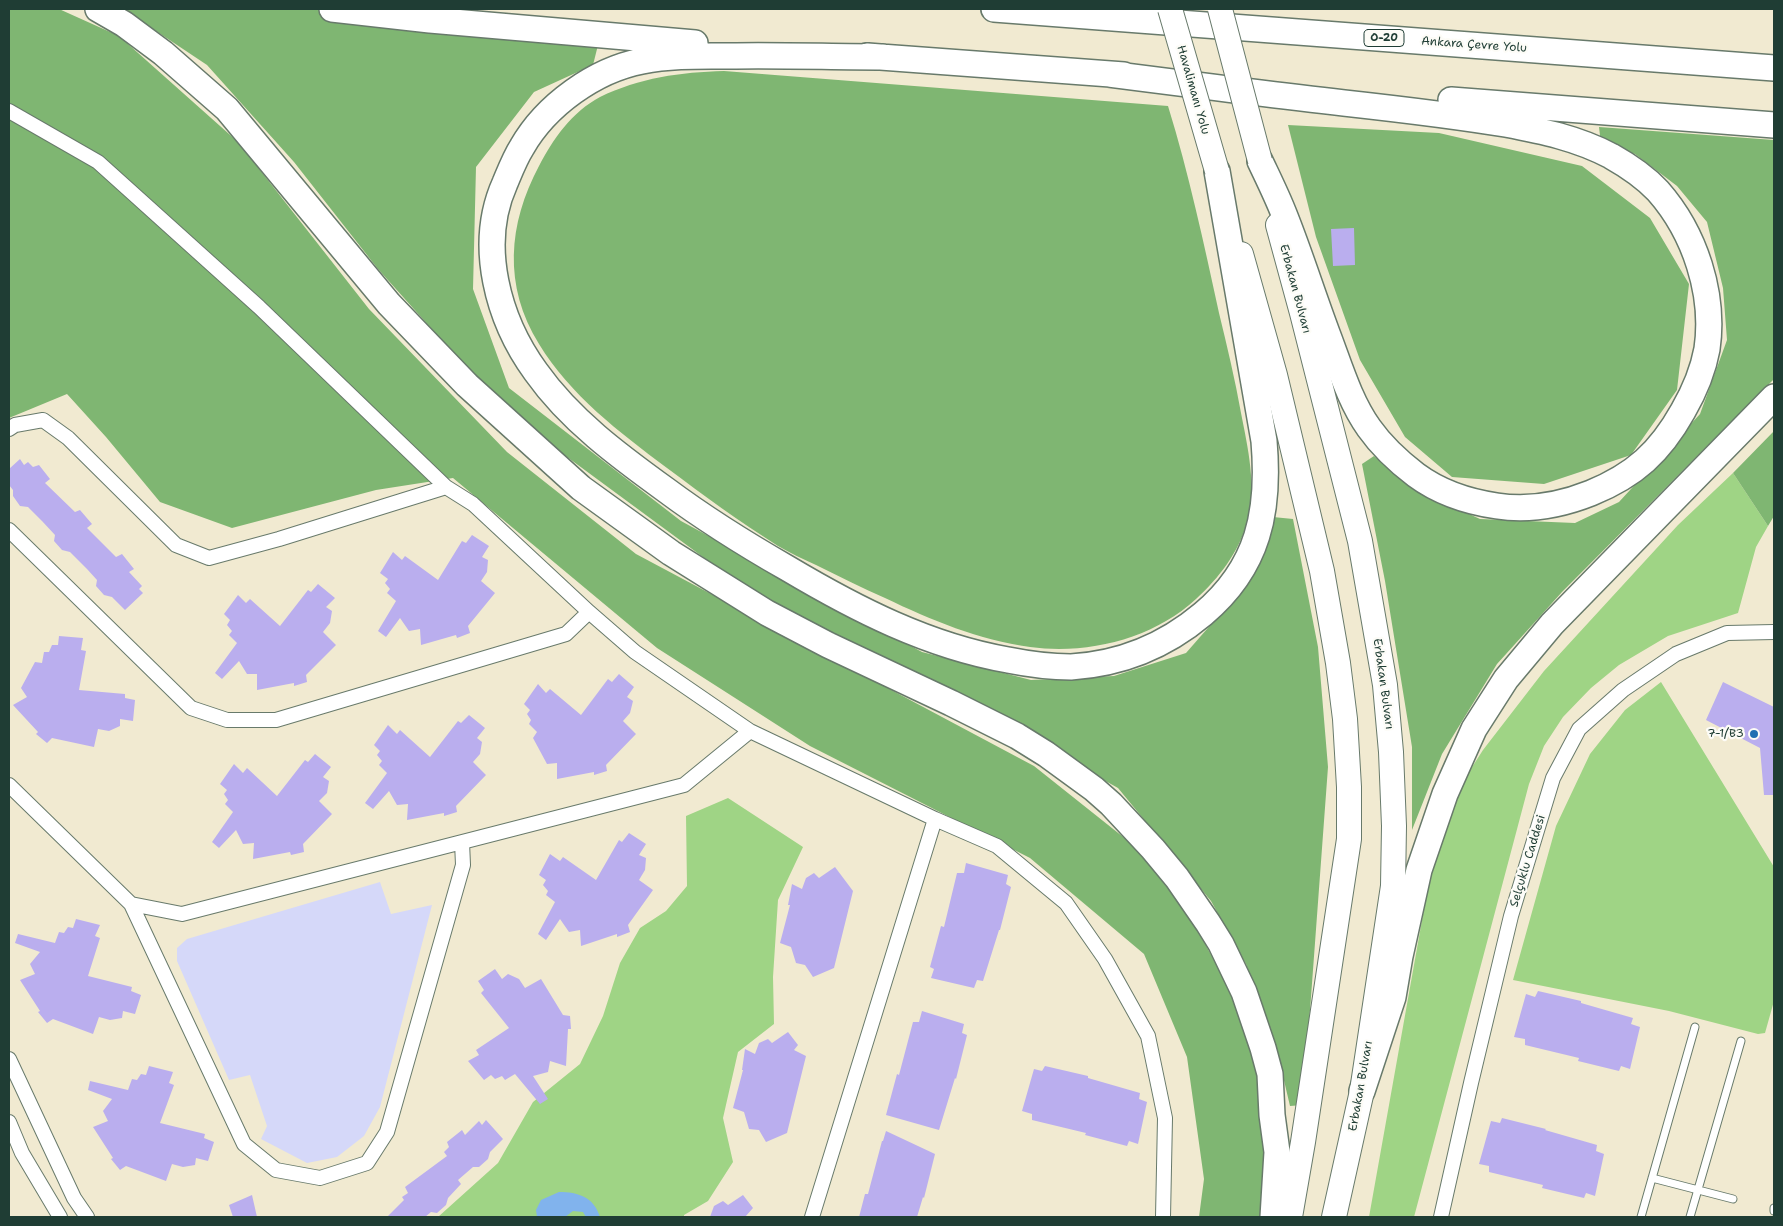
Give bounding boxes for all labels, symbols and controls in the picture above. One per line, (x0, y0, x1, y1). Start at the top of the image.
road number: O-20 (1364, 29, 1404, 46)
street label: Ankara Çevre Yolu (1421, 34, 1527, 56)
street label: Havalimanı Yolu (1173, 44, 1213, 136)
street label: Erbakan Bulvarı (1276, 243, 1314, 335)
street label: Erbakan Bulvarı (1369, 638, 1397, 730)
place label: 7-1/B3 (1707, 727, 1744, 741)
marker: 7-1/B3 (1748, 728, 1760, 740)
street label: Selçuklu Caddesi (1507, 813, 1549, 909)
street label: Erbakan Bulvarı (1346, 1040, 1376, 1132)

